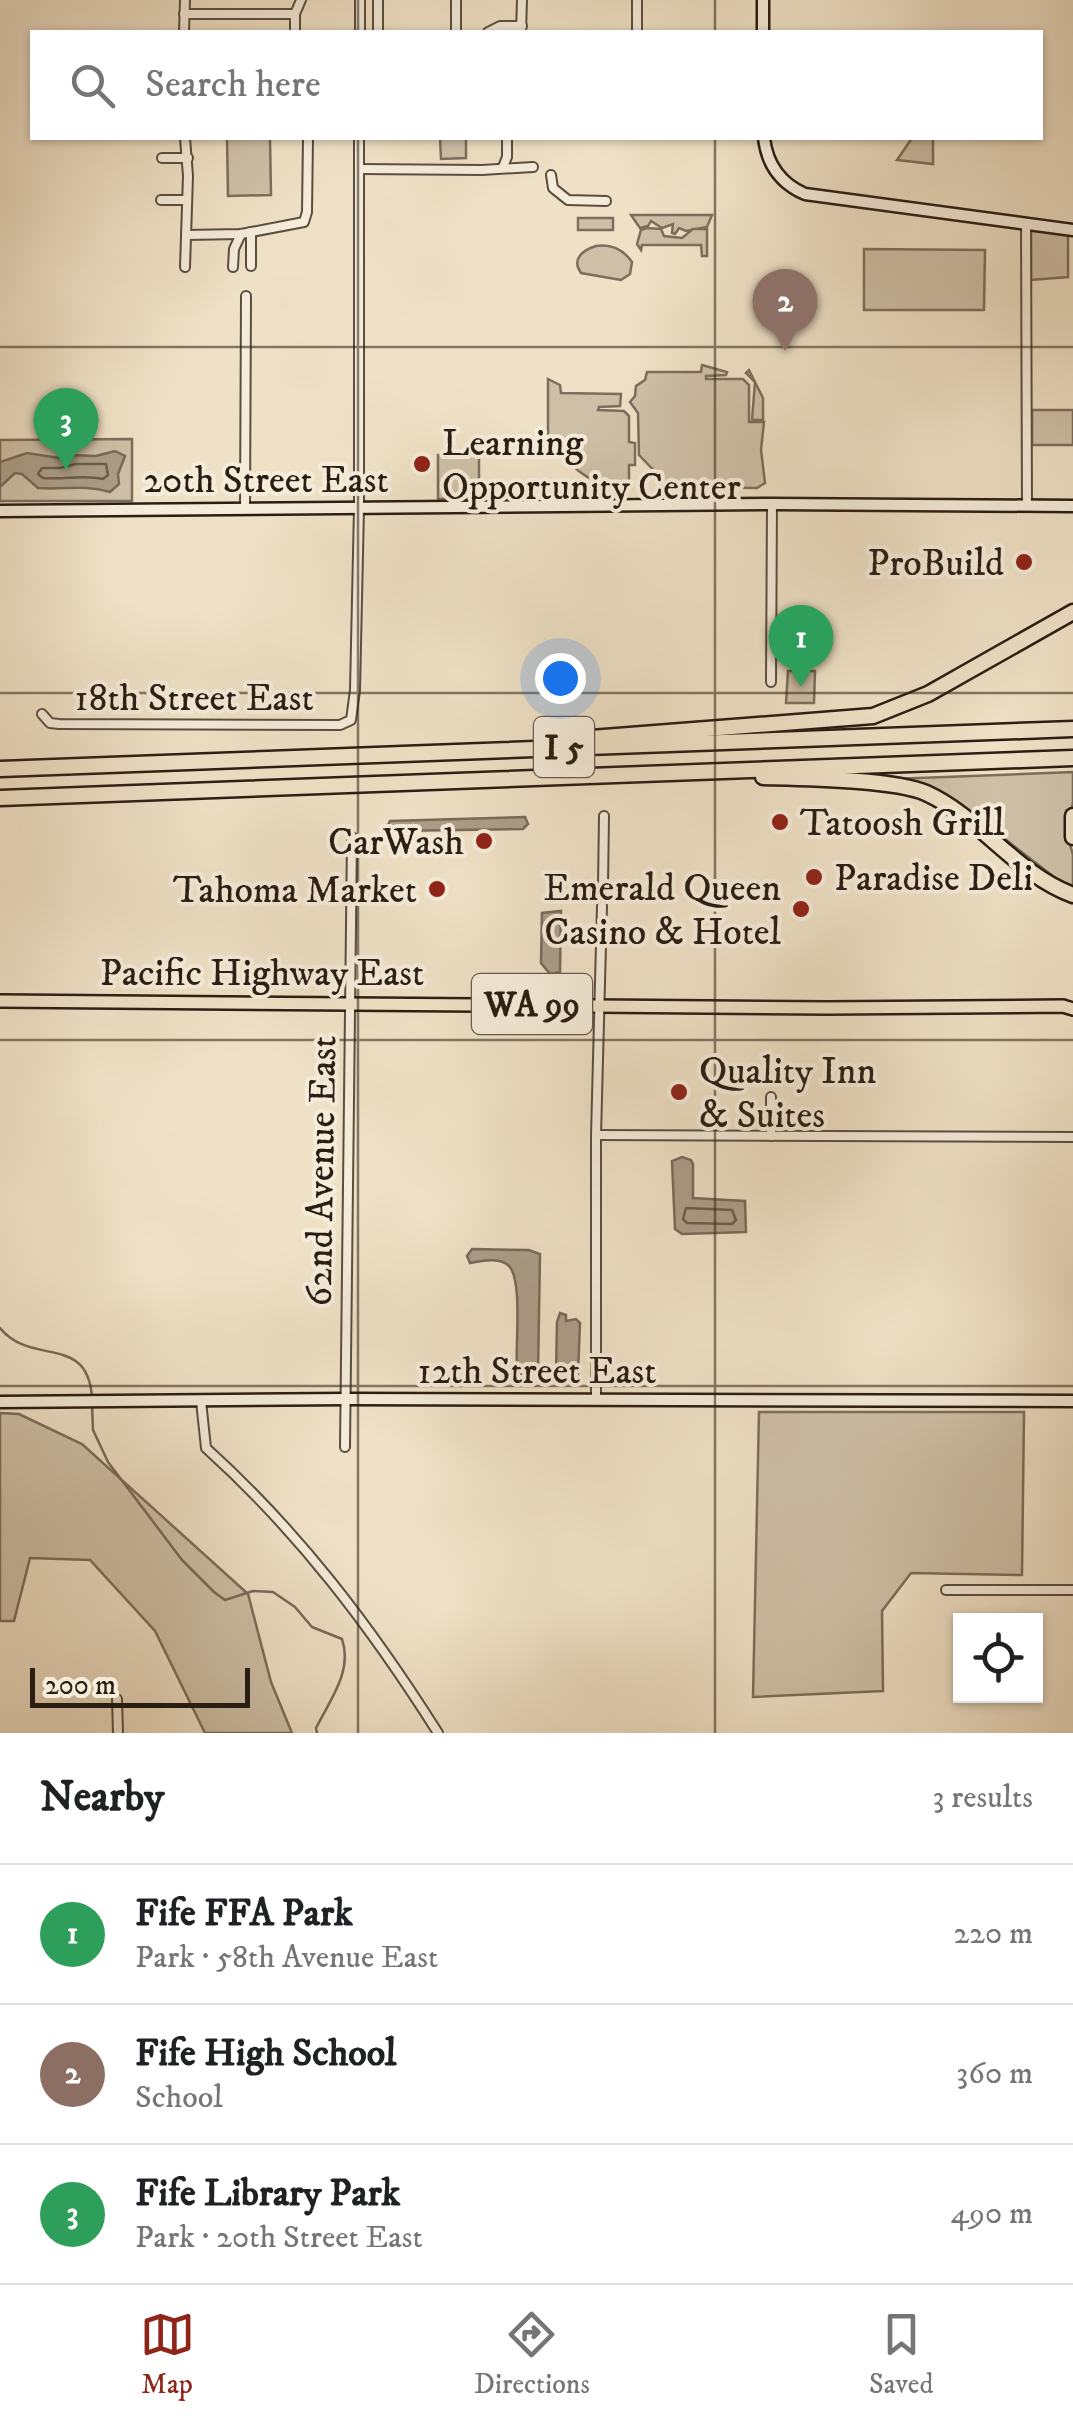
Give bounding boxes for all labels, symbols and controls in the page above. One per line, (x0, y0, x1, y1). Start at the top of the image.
search box (30, 30, 1043, 140)
icon: search (65, 58, 120, 113)
text: Search here (145, 61, 321, 109)
pin: 2 (752, 268, 818, 351)
pin: 3 (34, 388, 98, 470)
place label: Learning Opportunity Center (442, 420, 741, 512)
marker: Learning Opportunity Center (411, 453, 433, 475)
street label: 20th Street East (143, 457, 389, 505)
place label: ProBuild (867, 540, 1004, 588)
marker: ProBuild (1013, 551, 1035, 573)
pin: 1 (768, 604, 834, 687)
your location (535, 653, 586, 704)
street label: 18th Street East (74, 675, 314, 723)
road number: I 5 (534, 717, 594, 777)
place label: Tatoosh Grill (800, 800, 1005, 848)
marker: Tatoosh Grill (769, 811, 791, 833)
place label: CarWash (328, 819, 464, 867)
marker: CarWash (473, 830, 495, 852)
place label: Paradise Deli (834, 855, 1033, 903)
place label: Emerald Queen Casino & Hotel (543, 865, 782, 957)
marker: Paradise Deli (803, 866, 825, 888)
place label: Tahoma Market (173, 867, 417, 915)
marker: Tahoma Market (426, 878, 448, 900)
marker: Emerald Queen Casino & Hotel (790, 898, 812, 920)
street label: Pacific Highway East (100, 950, 424, 998)
road number: WA 99 (472, 974, 592, 1034)
street label: 62nd Avenue East (296, 1035, 348, 1307)
place label: Quality Inn & Suites (699, 1048, 877, 1140)
marker: Quality Inn & Suites (668, 1081, 690, 1103)
street label: 12th Street East (418, 1348, 656, 1396)
map controls (953, 1613, 1043, 1703)
button: locate (953, 1613, 1043, 1703)
scale bar (30, 1663, 250, 1708)
text: 200 m (45, 1668, 116, 1703)
text: Nearby (40, 1772, 164, 1824)
text: 3 results (932, 1778, 1033, 1818)
text: Fife FFA Park (135, 1890, 353, 1938)
text: 1 (67, 1914, 78, 1954)
text: 220 m (953, 1914, 1033, 1954)
text: Park · 58th Avenue East (135, 1938, 438, 1978)
text: Fife High School (135, 2030, 397, 2078)
text: 2 (65, 2054, 80, 2094)
text: 360 m (956, 2054, 1033, 2094)
text: School (135, 2078, 223, 2118)
text: Fife Library Park (135, 2170, 400, 2218)
text: 3 (67, 2194, 78, 2234)
text: 490 m (950, 2194, 1033, 2234)
text: Park · 20th Street East (135, 2218, 423, 2258)
tab: Map (140, 2307, 195, 2402)
tab: Directions (474, 2307, 590, 2402)
tab: Saved (869, 2307, 933, 2402)

